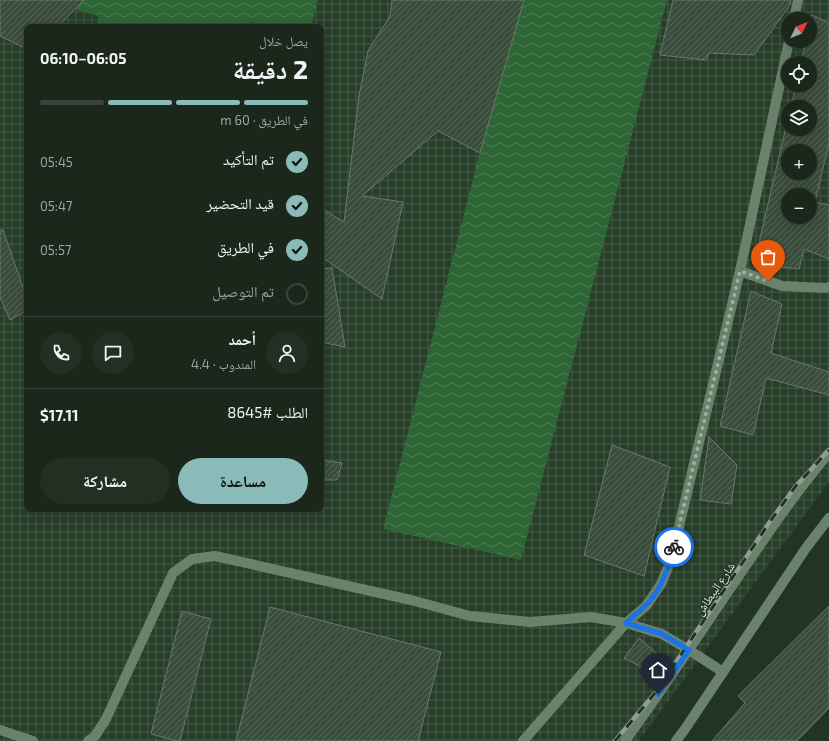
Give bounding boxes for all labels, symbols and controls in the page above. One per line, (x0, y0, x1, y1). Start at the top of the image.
north arrow (781, 12, 817, 48)
map controls (781, 12, 817, 224)
text: يصل خلال (259, 33, 308, 49)
text: 06:05–06:10 (40, 49, 126, 67)
text: 2 دقيقة (233, 53, 308, 84)
button: locate (781, 56, 817, 92)
button: layers (781, 100, 817, 136)
text: في الطريق · 60 m (220, 112, 308, 128)
button: + (781, 144, 817, 180)
text: تم التأكيد (223, 150, 274, 168)
icon: check (286, 151, 308, 173)
text: 05:45 (40, 154, 73, 170)
button: − (781, 188, 817, 224)
text: قيد التحضير (207, 194, 274, 212)
icon: check (286, 195, 308, 217)
text: 05:47 (40, 198, 73, 214)
text: في الطريق (217, 238, 274, 256)
icon: check (286, 239, 308, 261)
pin (751, 240, 785, 281)
text: 05:57 (40, 242, 72, 258)
icon: bag (757, 246, 779, 268)
text: تم التوصيل (212, 282, 274, 300)
text: أحمد (229, 330, 256, 348)
button: phone (40, 332, 82, 374)
button: chat (92, 332, 134, 374)
button: person (266, 332, 308, 374)
text: المندوب · 4.4 (191, 356, 256, 372)
text: الطلب #8645 (227, 403, 308, 421)
text: $17.11 (40, 406, 78, 424)
button: مشاركة (40, 458, 170, 504)
button: مساعدة (178, 458, 308, 504)
courier (654, 527, 694, 567)
icon: bike (663, 536, 685, 558)
street label: شارع البيطاش (691, 559, 739, 619)
pin (641, 653, 675, 694)
icon: home (647, 659, 669, 681)

